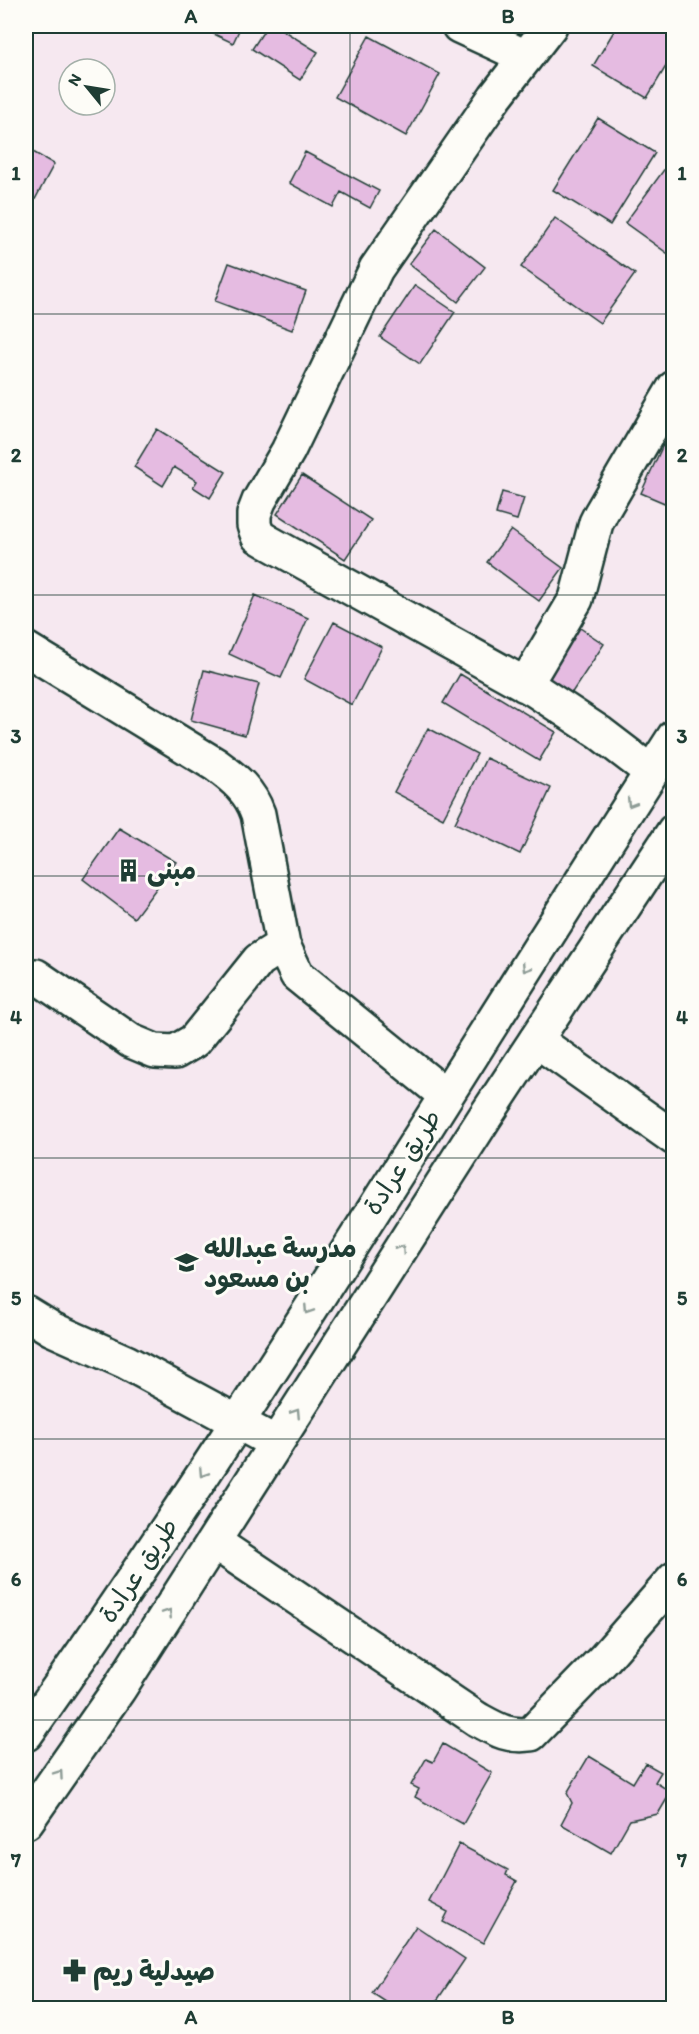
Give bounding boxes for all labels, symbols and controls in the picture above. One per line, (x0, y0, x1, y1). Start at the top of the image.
text: A (184, 4, 198, 28)
text: B (502, 4, 515, 28)
north arrow (57, 57, 117, 117)
text: N (64, 70, 85, 89)
text: 1 (11, 161, 21, 185)
text: 1 (677, 161, 687, 185)
text: 2 (11, 443, 22, 467)
text: 2 (677, 443, 688, 467)
text: 3 (11, 724, 22, 748)
text: 3 (677, 724, 688, 748)
one-way arrow (627, 797, 638, 808)
place label: مبنى (147, 854, 196, 887)
building icon: مبنى (116, 857, 142, 883)
one-way arrow (522, 961, 533, 972)
text: 4 (10, 1005, 22, 1029)
text: 4 (676, 1005, 688, 1029)
street label: طريق عرادة (356, 1103, 448, 1221)
place label: مدرسة عبدالله بن مسعود (204, 1232, 357, 1295)
one-way arrow (394, 1245, 405, 1256)
school or university icon: مدرسة عبدالله بن مسعود (173, 1250, 199, 1276)
text: 5 (11, 1286, 22, 1310)
text: 5 (677, 1286, 688, 1310)
one-way arrow (305, 1303, 316, 1314)
one-way arrow (288, 1409, 300, 1419)
one-way arrow (199, 1467, 210, 1478)
street label: طريق عرادة (91, 1511, 185, 1629)
text: 6 (11, 1567, 22, 1591)
text: 6 (677, 1567, 688, 1591)
one-way arrow (161, 1609, 172, 1620)
one-way arrow (52, 1770, 63, 1781)
text: 7 (10, 1848, 21, 1872)
text: 7 (676, 1848, 687, 1872)
place label: صيدلية ريم (93, 1955, 215, 1991)
pharmacy icon: صيدلية ريم (62, 1958, 88, 1984)
text: A (184, 2005, 198, 2029)
text: B (502, 2005, 515, 2029)

